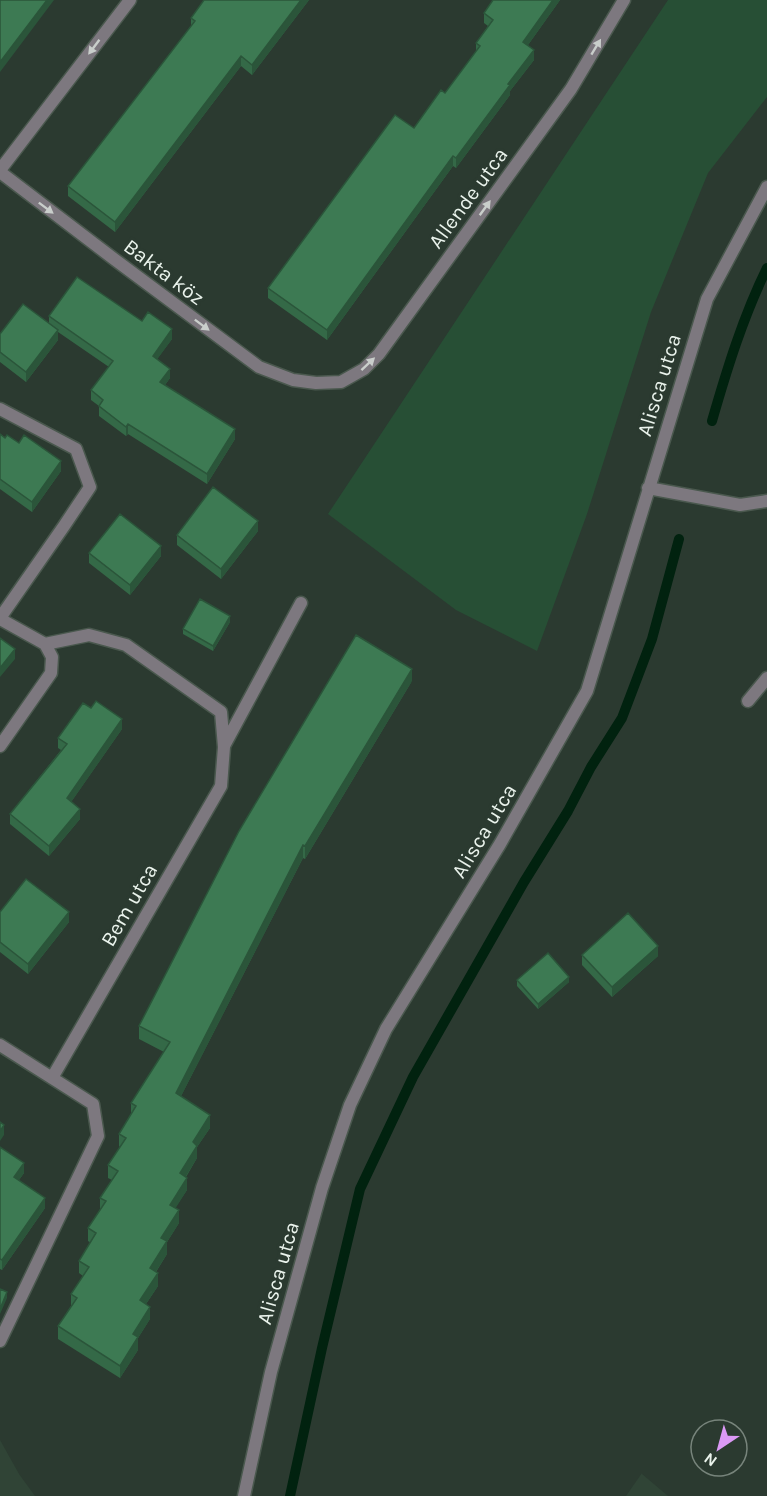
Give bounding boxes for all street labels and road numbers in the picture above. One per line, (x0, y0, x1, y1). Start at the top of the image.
street label: Allende utca (423, 143, 513, 253)
street label: Bakta köz (119, 234, 209, 310)
street label: Alisca utca (632, 331, 686, 439)
street label: Alisca utca (447, 780, 521, 882)
street label: Bem utca (96, 859, 162, 951)
street label: Alisca utca (252, 1219, 304, 1327)

